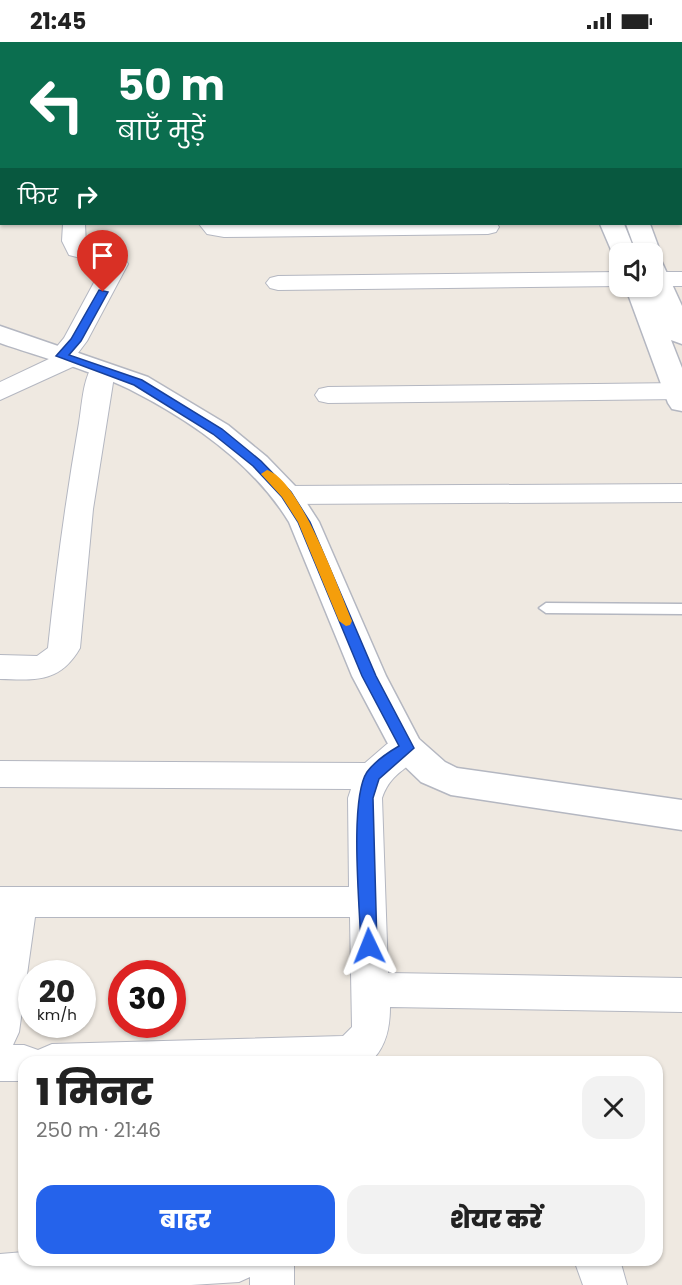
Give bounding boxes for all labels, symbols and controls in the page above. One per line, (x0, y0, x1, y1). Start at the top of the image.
text: 21:45 (30, 6, 86, 37)
text: 50 m (117, 56, 225, 115)
icon: left (18, 66, 96, 144)
text: बाएँ मुड़ें (117, 112, 205, 149)
icon: right (70, 180, 103, 213)
text: फिर (18, 181, 58, 212)
pin (77, 230, 128, 292)
icon: arrive (86, 239, 119, 272)
map controls (609, 243, 663, 297)
button: sound (609, 243, 663, 297)
position arrow (337, 914, 401, 978)
speed limit sign: 30 (108, 960, 186, 1038)
text: 20 (39, 970, 75, 1013)
text: km/h (37, 1004, 77, 1025)
text: 1 मिनट (36, 1067, 153, 1118)
button: close (582, 1076, 645, 1139)
text: 250 m · 21:46 (36, 1116, 161, 1144)
button: बाहर (36, 1185, 335, 1254)
button: शेयर करें (347, 1185, 645, 1254)

